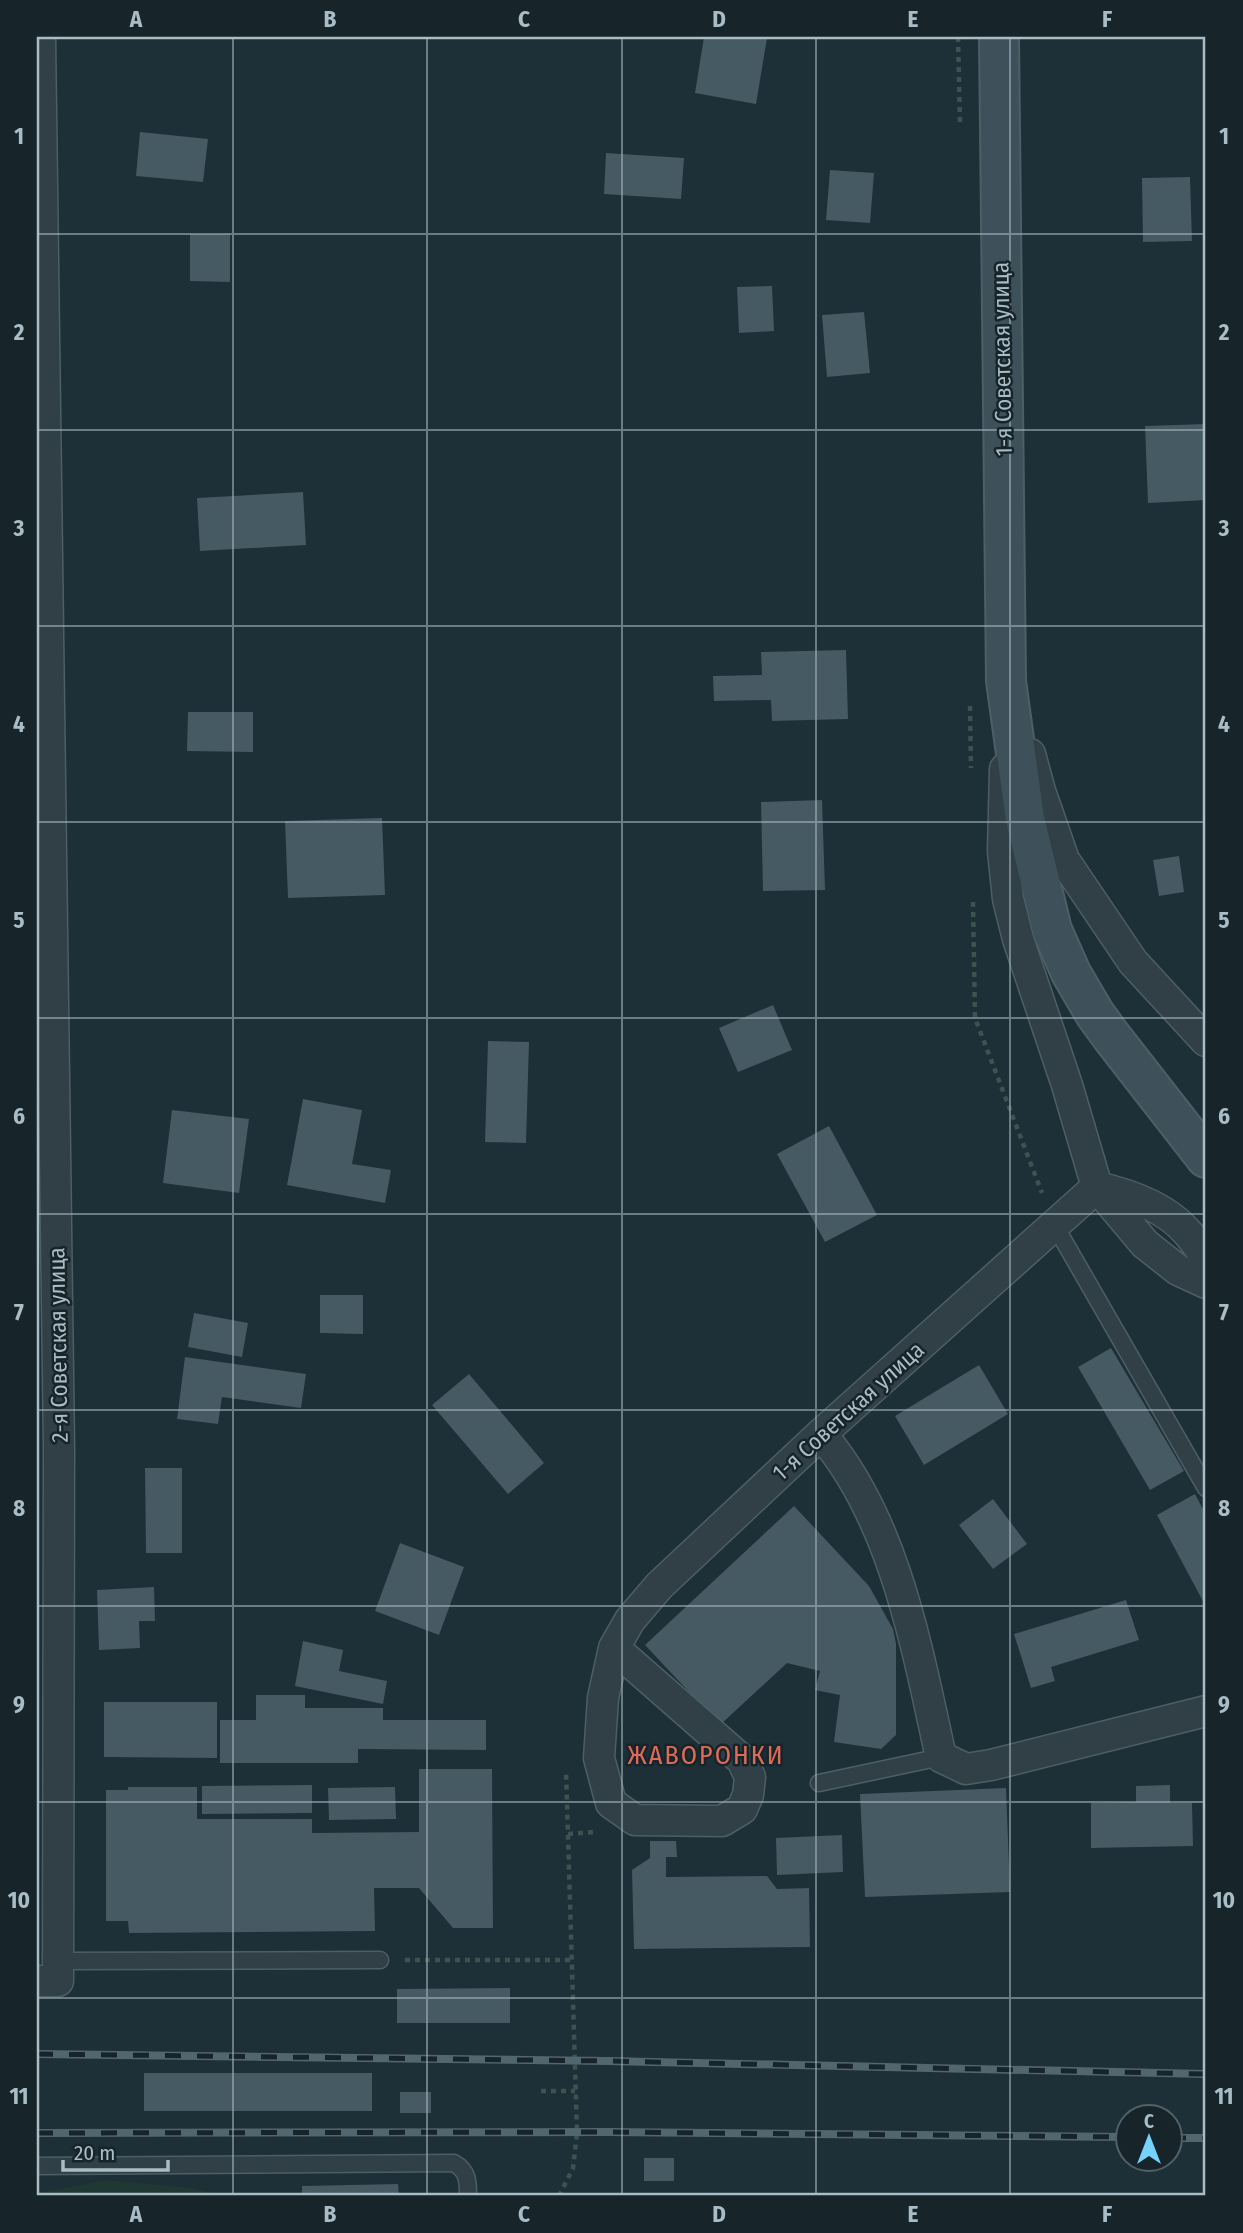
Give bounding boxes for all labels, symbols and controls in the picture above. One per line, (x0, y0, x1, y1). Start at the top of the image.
text: A (129, 5, 143, 33)
text: B (324, 5, 337, 33)
text: C (518, 5, 530, 33)
text: D (712, 5, 726, 33)
text: E (908, 5, 919, 33)
text: F (1102, 5, 1112, 33)
text: 1 (14, 122, 24, 150)
text: 1 (1219, 122, 1229, 150)
street label: 1-я Советская улица (986, 262, 1018, 456)
text: 2 (13, 318, 25, 346)
text: 2 (1218, 318, 1230, 346)
text: 3 (13, 514, 25, 542)
text: 3 (1218, 514, 1230, 542)
text: 4 (13, 710, 25, 738)
text: 4 (1218, 710, 1230, 738)
text: 5 (13, 906, 25, 934)
text: 5 (1218, 906, 1230, 934)
text: 6 (13, 1102, 25, 1130)
text: 6 (1218, 1102, 1230, 1130)
street label: 2-я Советская улица (42, 1247, 74, 1443)
text: 7 (14, 1298, 24, 1326)
text: 7 (1219, 1298, 1229, 1326)
street label: 1-я Советская улица (766, 1336, 930, 1486)
text: 8 (13, 1494, 25, 1522)
text: 8 (1218, 1494, 1230, 1522)
text: 9 (13, 1690, 25, 1718)
text: 9 (1218, 1690, 1230, 1718)
district label: ЖАВОРОНКИ (628, 1740, 784, 1771)
text: 10 (8, 1886, 30, 1914)
text: 10 (1213, 1886, 1235, 1914)
text: 11 (9, 2082, 29, 2110)
text: 11 (1214, 2082, 1234, 2110)
north arrow (1114, 2104, 1184, 2174)
text: С (1144, 2110, 1154, 2133)
scale bar (63, 2128, 168, 2172)
text: 20 m (74, 2140, 115, 2166)
text: A (129, 2200, 143, 2228)
text: B (324, 2200, 337, 2228)
text: C (518, 2200, 530, 2228)
text: D (712, 2200, 726, 2228)
text: E (908, 2200, 919, 2228)
text: F (1102, 2200, 1112, 2228)

